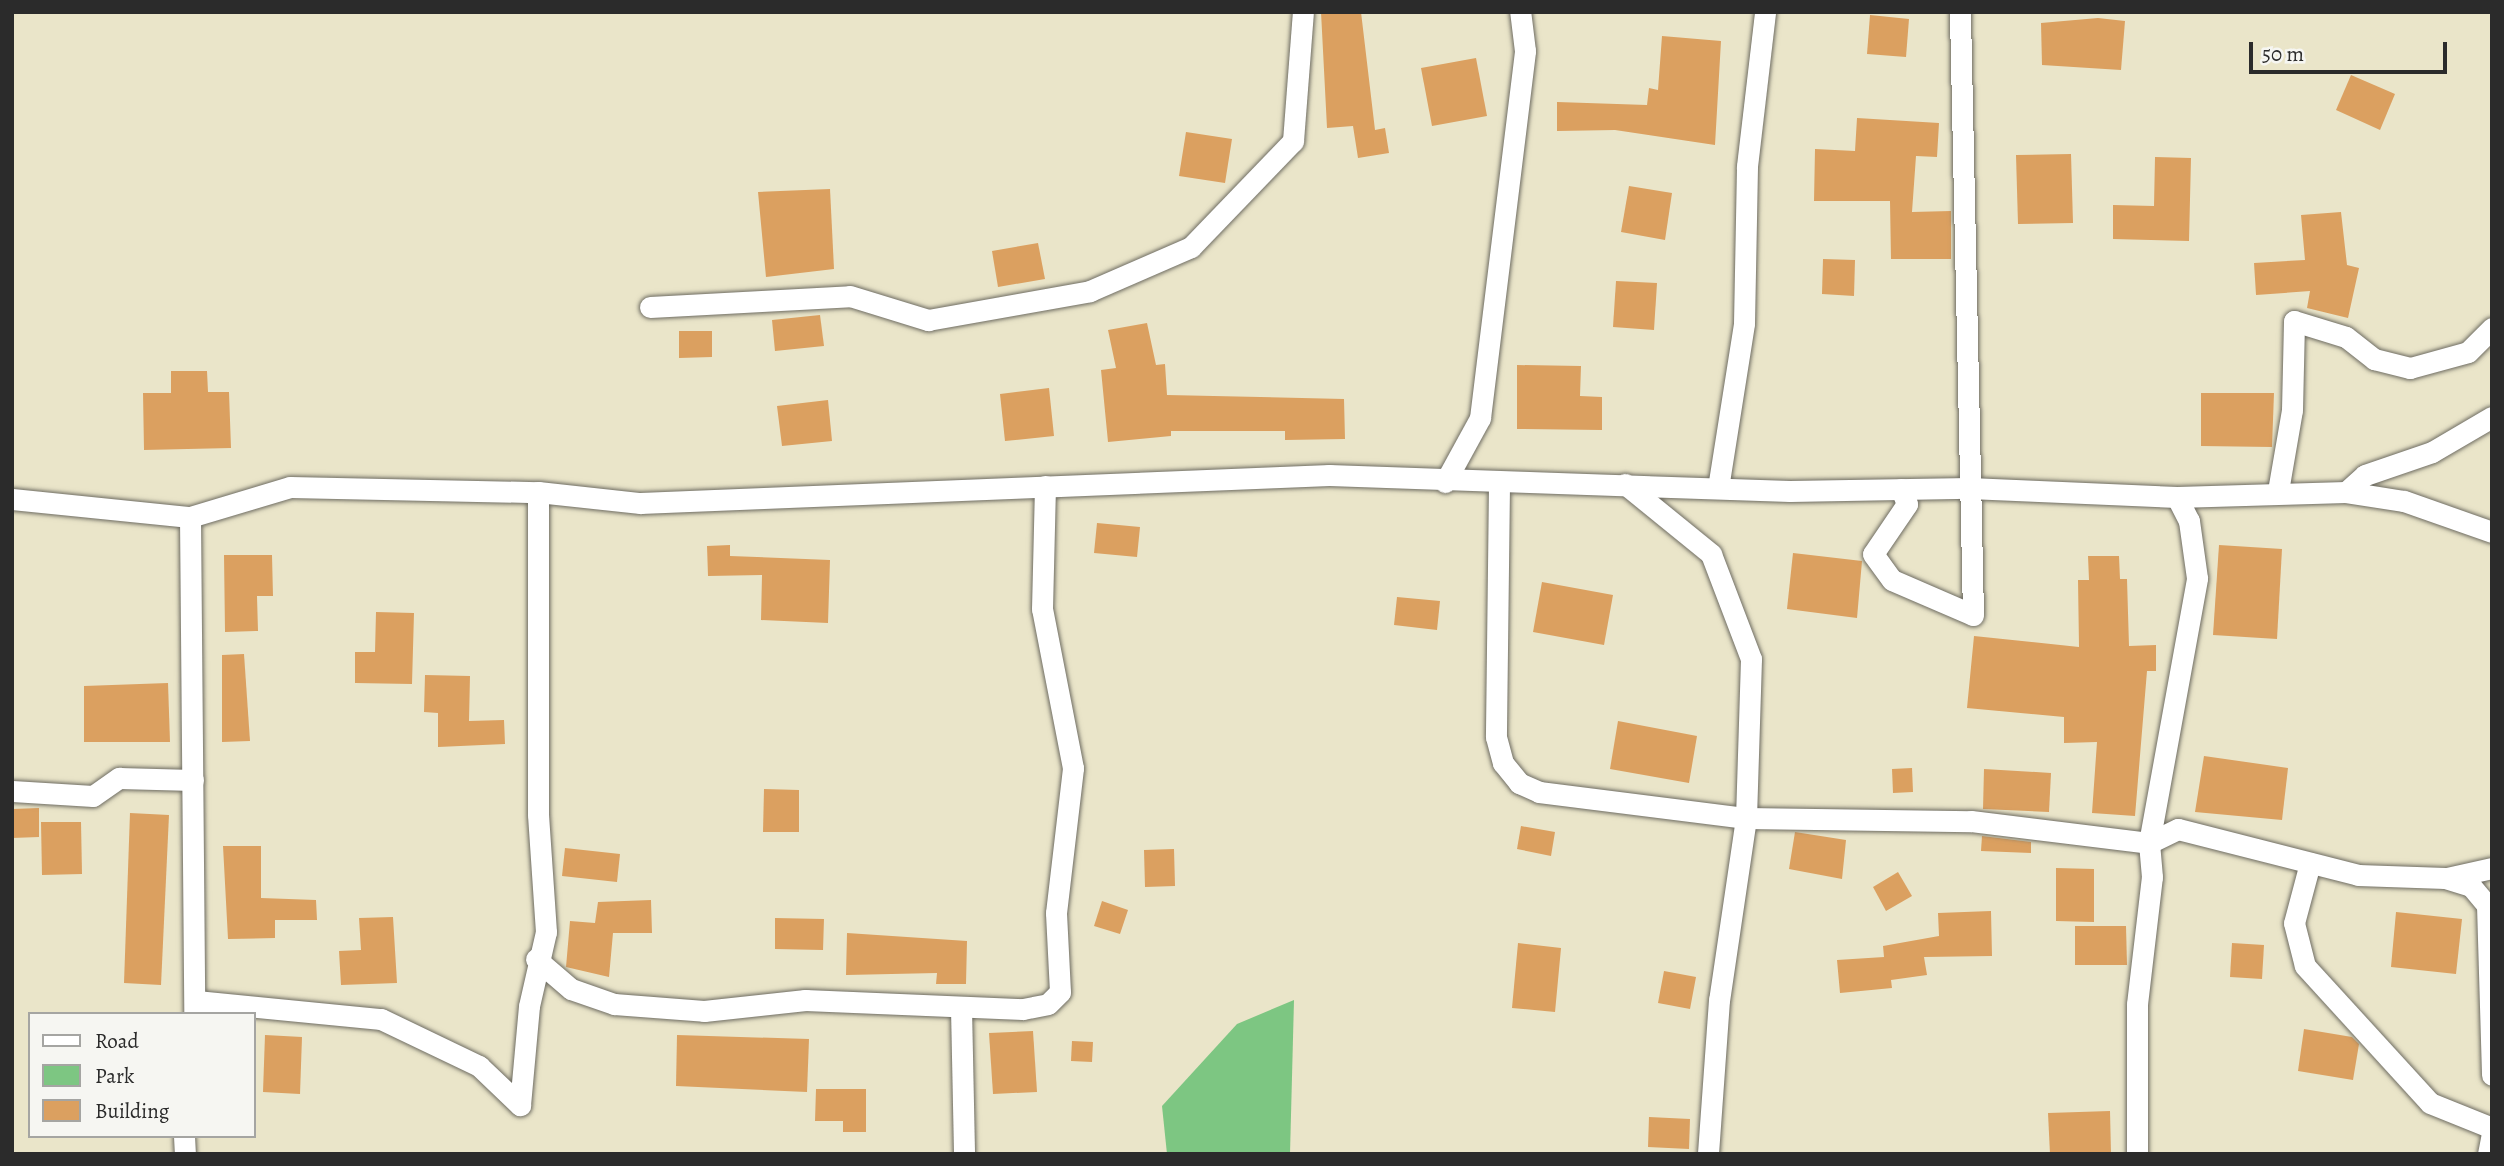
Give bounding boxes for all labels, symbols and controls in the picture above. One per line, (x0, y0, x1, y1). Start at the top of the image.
scale bar (2252, 28, 2450, 72)
text: 50 m (2262, 40, 2304, 68)
legend (28, 1012, 256, 1138)
text: Road (95, 1027, 139, 1055)
text: Park (95, 1062, 134, 1090)
text: Building (95, 1097, 169, 1125)

